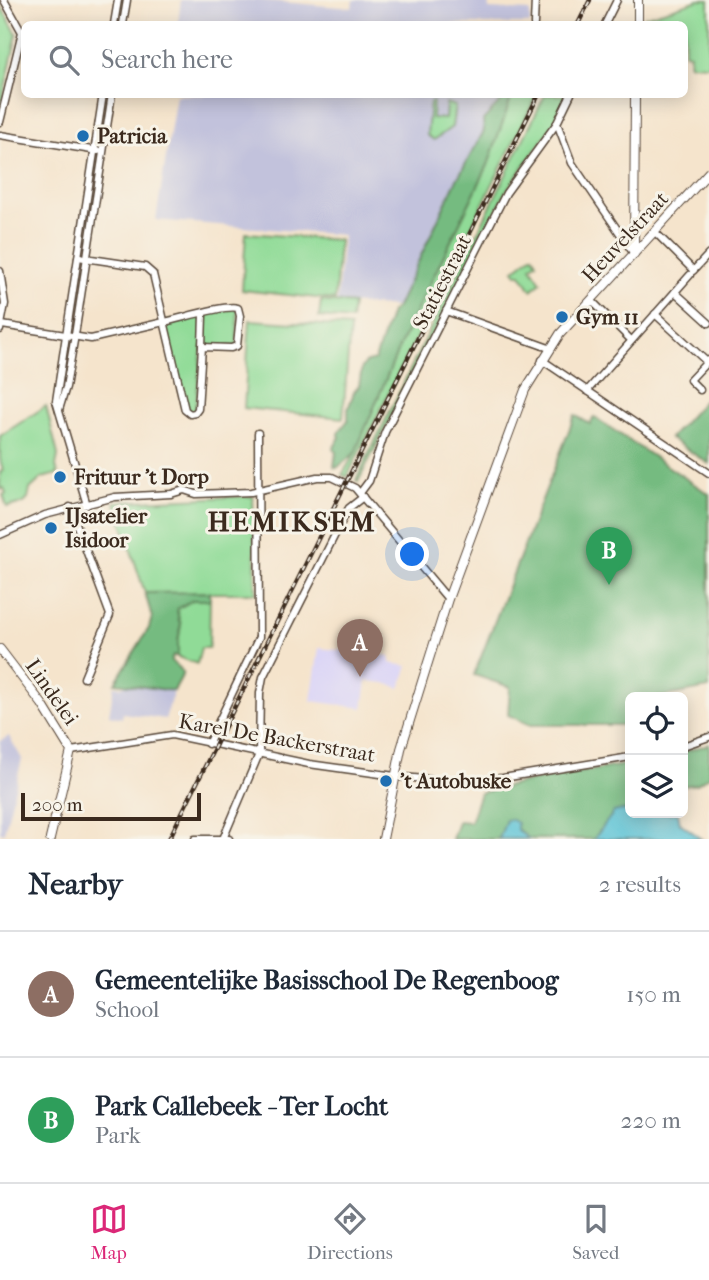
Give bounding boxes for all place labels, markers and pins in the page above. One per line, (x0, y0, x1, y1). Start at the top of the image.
place label: Patricia (97, 124, 168, 148)
marker: Patricia (75, 128, 91, 144)
place label: Gym 11 (576, 305, 639, 329)
marker: Gym 11 (554, 309, 570, 325)
place label: Frituur 't Dorp (73, 465, 209, 489)
marker: Frituur 't Dorp (52, 469, 68, 485)
place label: IJsatelier Isidoor (65, 504, 148, 552)
marker: IJsatelier Isidoor (43, 520, 59, 536)
pin: B (586, 527, 632, 585)
pin: A (337, 619, 383, 677)
place label: 't Autobuske (400, 769, 512, 793)
marker: 't Autobuske (378, 773, 394, 789)

